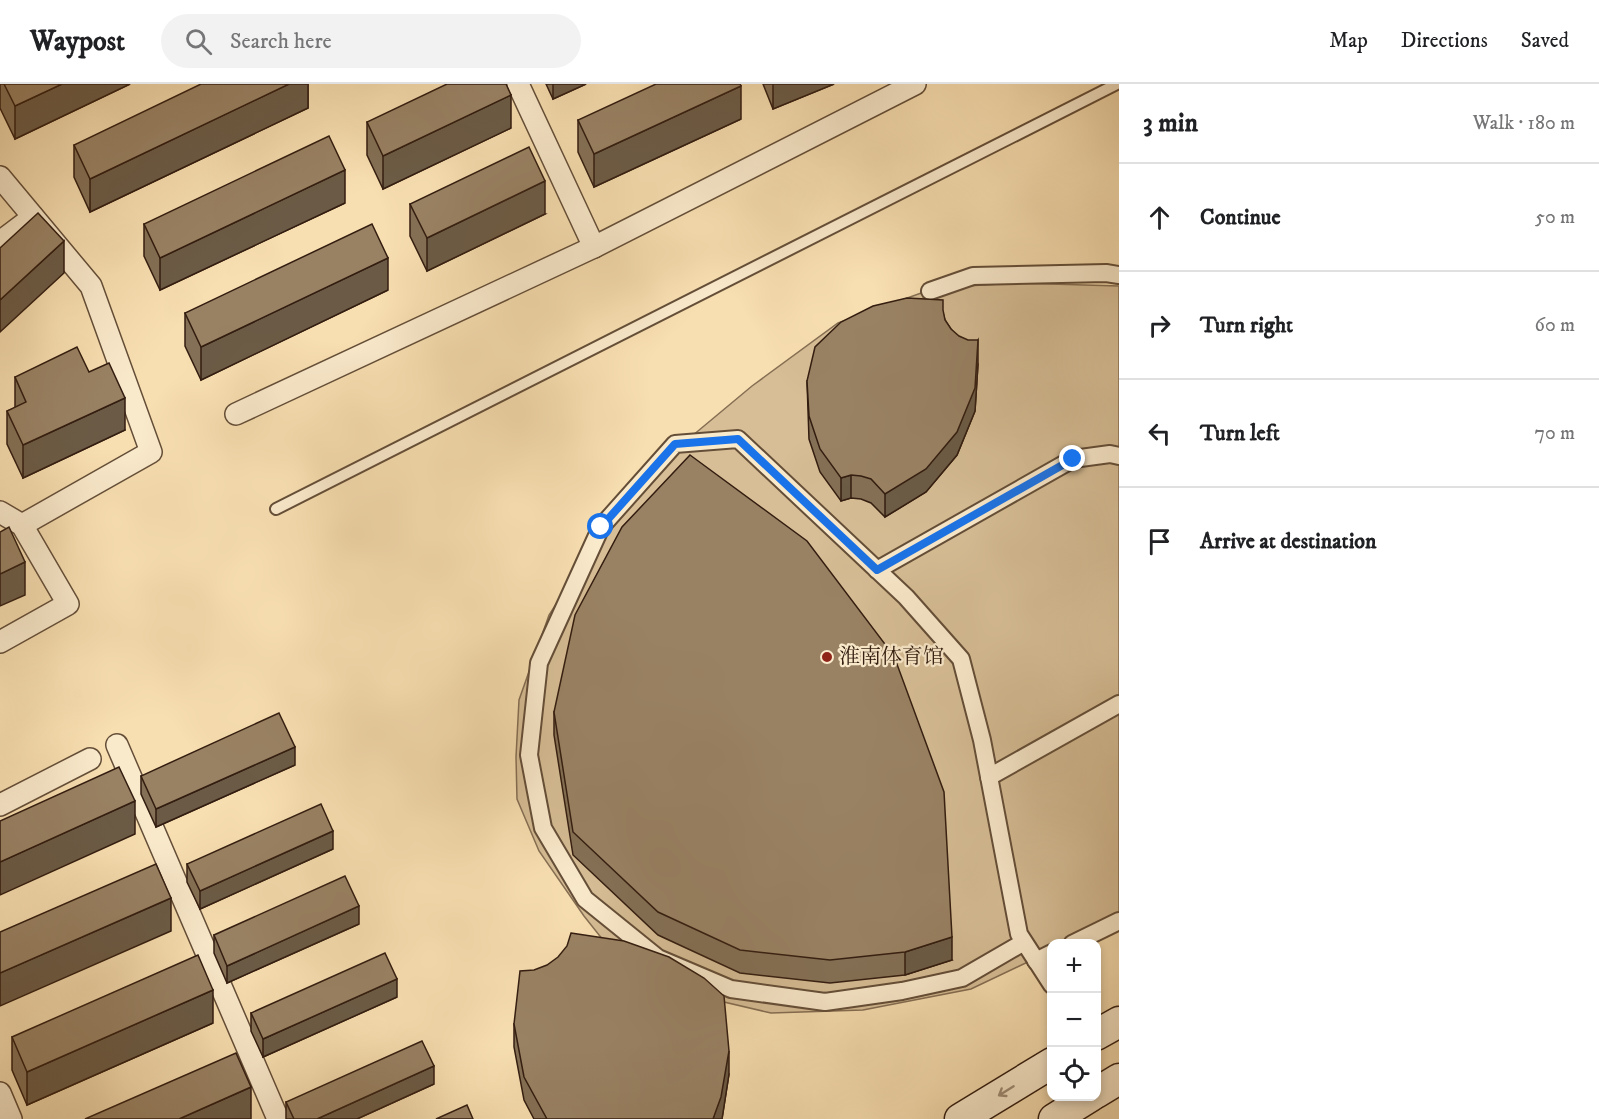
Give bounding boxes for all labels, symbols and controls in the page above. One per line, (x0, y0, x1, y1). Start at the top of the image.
search box (161, 14, 581, 68)
text: Waypost (30, 24, 125, 59)
icon: search (182, 25, 215, 58)
text: Search here (230, 28, 332, 55)
text: Map (1329, 28, 1368, 54)
text: Directions (1401, 28, 1488, 54)
text: Saved (1521, 28, 1569, 54)
text: 3 min (1143, 107, 1198, 140)
text: Walk · 180 m (1473, 111, 1575, 136)
icon: ahead (1143, 201, 1176, 234)
text: Continue (1200, 204, 1281, 231)
text: 50 m (1535, 205, 1575, 230)
icon: right (1143, 309, 1176, 342)
text: Turn right (1200, 312, 1293, 339)
text: 60 m (1535, 313, 1575, 338)
icon: left (1143, 417, 1176, 450)
text: Turn left (1200, 420, 1280, 447)
text: 70 m (1534, 421, 1575, 446)
route end (1059, 445, 1085, 471)
route start (587, 513, 613, 539)
icon: arrive (1143, 525, 1176, 558)
text: Arrive at destination (1200, 528, 1377, 555)
place label: 淮南体育馆 (839, 644, 944, 670)
marker: 淮南体育馆 (820, 650, 834, 664)
map controls (1047, 939, 1101, 1101)
button: + (1047, 939, 1101, 993)
button: − (1047, 993, 1101, 1047)
button: locate (1047, 1047, 1101, 1101)
one-way arrow (998, 1085, 1015, 1097)

